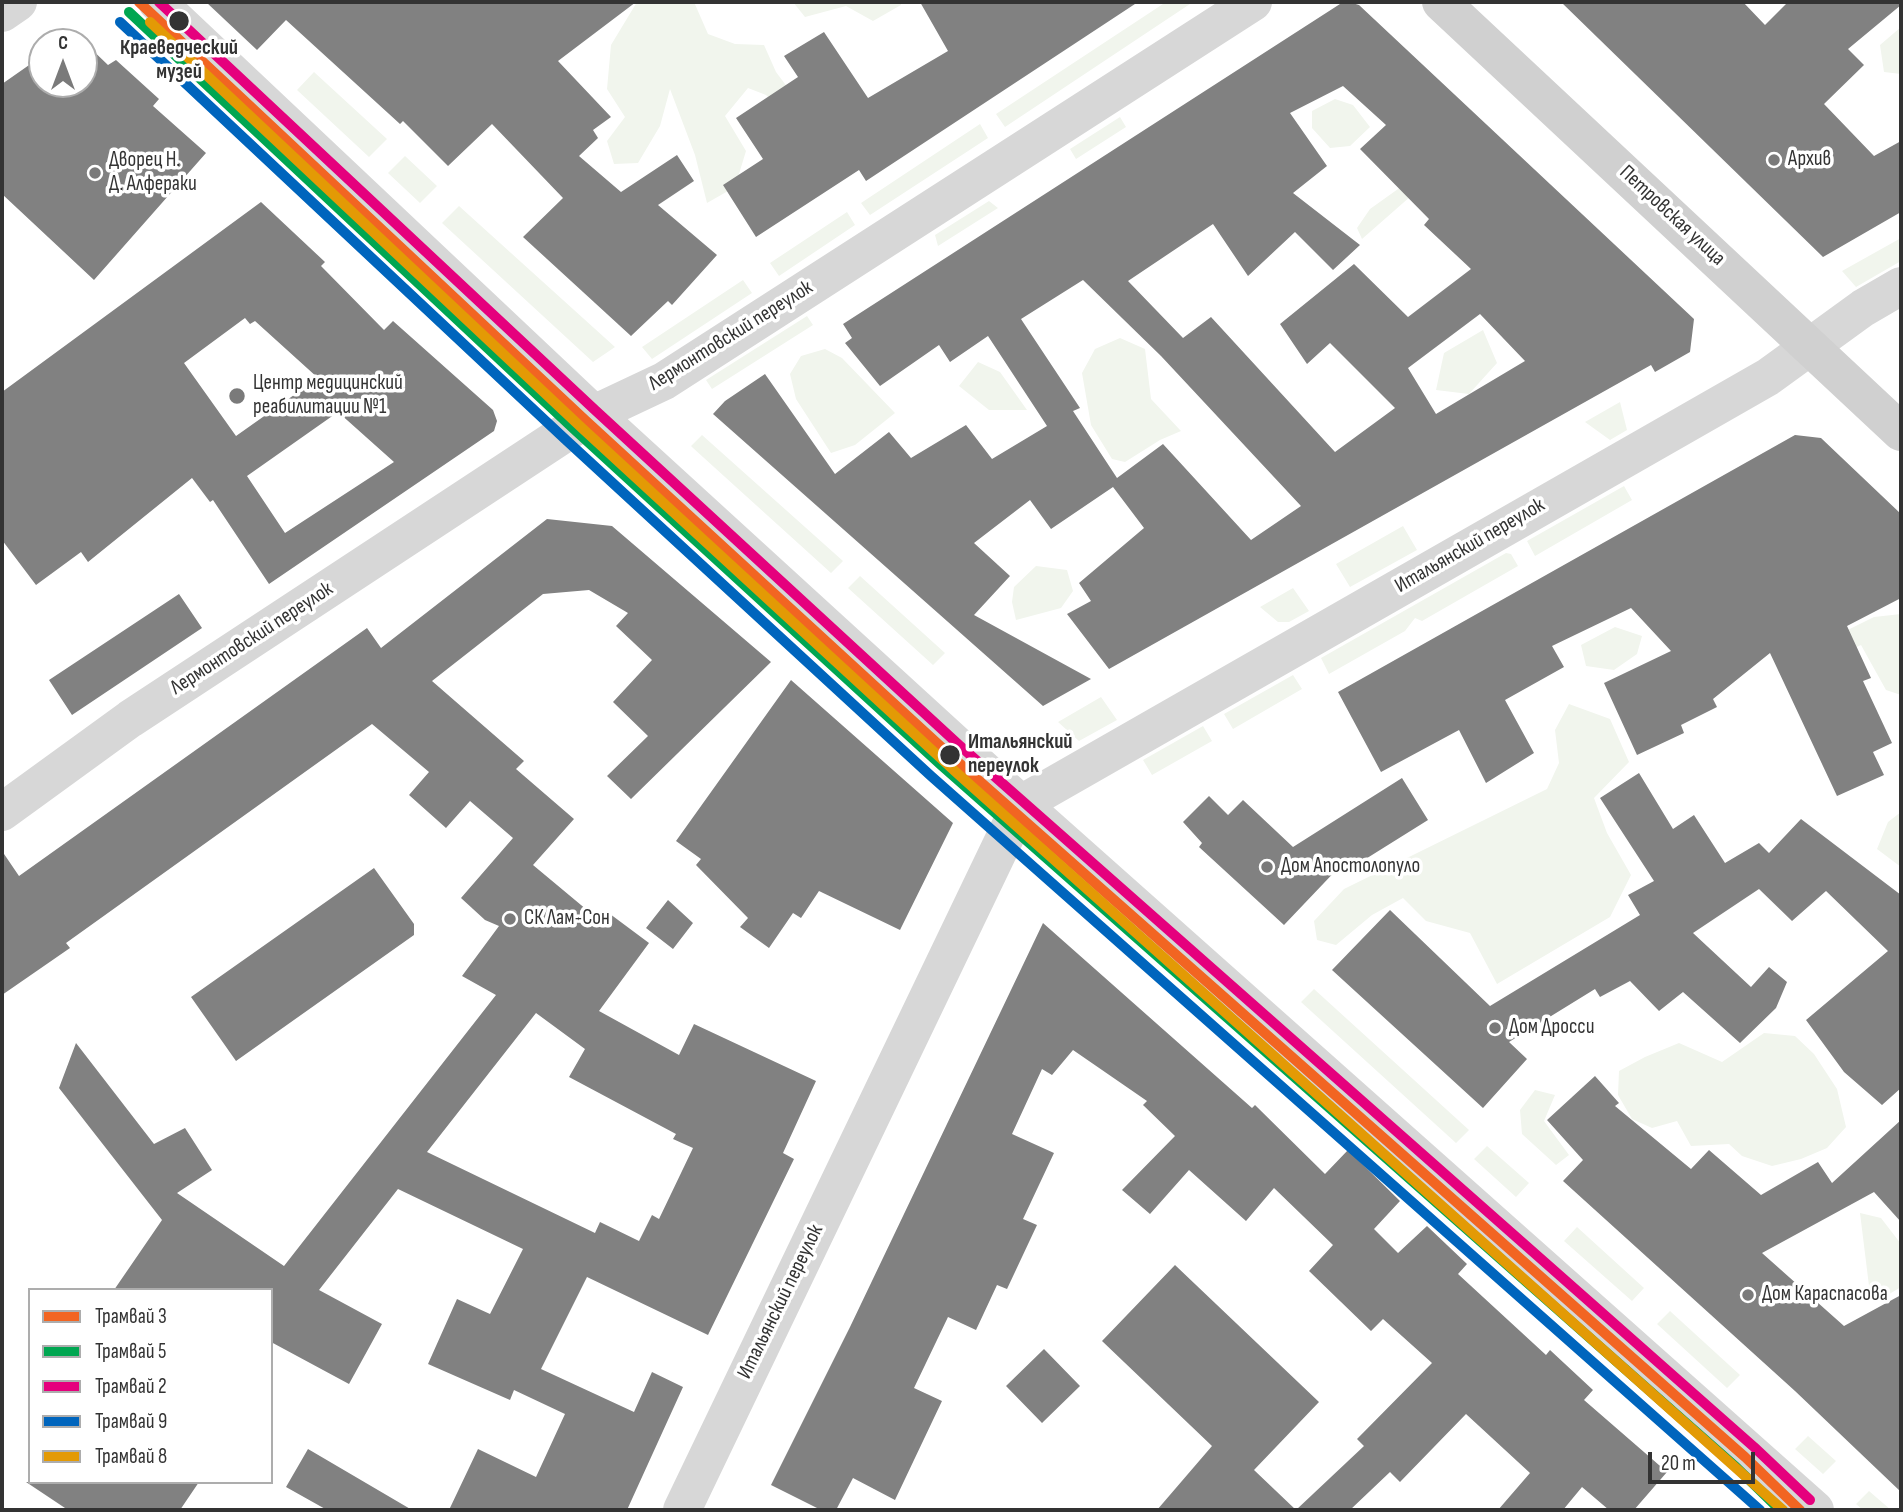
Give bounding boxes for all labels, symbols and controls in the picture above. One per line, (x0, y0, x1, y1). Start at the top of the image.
marker: Краеведческий музей (167, 9, 191, 33)
north arrow (28, 28, 98, 98)
text: С (58, 32, 68, 55)
place label: Краеведческий музей (120, 36, 238, 86)
place label: Архив (1788, 147, 1831, 173)
place label: Дворец Н. Д. Алфераки (109, 148, 197, 198)
marker: Архив (1766, 152, 1782, 168)
street label: Петровская улица (1614, 161, 1730, 271)
marker: Дворец Н. Д. Алфераки (87, 165, 103, 181)
street label: Лермонтовский переулок (644, 275, 818, 397)
place label: Центр медицинский реабилитации №1 (253, 371, 403, 421)
marker: Центр медицинский реабилитации №1 (227, 386, 247, 406)
street label: Итальянский переулок (1391, 493, 1549, 599)
street label: Лермонтовский переулок (166, 577, 338, 701)
place label: Итальянский переулок (968, 730, 1073, 780)
marker: Итальянский переулок (938, 743, 962, 767)
place label: Дом Апостолопуло (1281, 854, 1420, 880)
marker: Дом Апостолопуло (1259, 859, 1275, 875)
place label: СК Лам-Сон (524, 906, 610, 932)
marker: СК Лам-Сон (502, 911, 518, 927)
place label: Дом Дросси (1509, 1015, 1594, 1041)
marker: Дом Дросси (1487, 1020, 1503, 1036)
street label: Итальянский переулок (733, 1221, 829, 1383)
place label: Дом Караспасова (1762, 1282, 1888, 1308)
marker: Дом Караспасова (1740, 1287, 1756, 1303)
legend (28, 1288, 273, 1484)
text: Трамвай 3 (95, 1304, 167, 1329)
text: Трамвай 5 (95, 1339, 166, 1364)
text: Трамвай 2 (95, 1374, 167, 1399)
text: Трамвай 9 (95, 1409, 167, 1434)
scale bar (1651, 1438, 1758, 1482)
text: Трамвай 8 (95, 1444, 167, 1469)
text: 20 m (1661, 1451, 1696, 1476)

